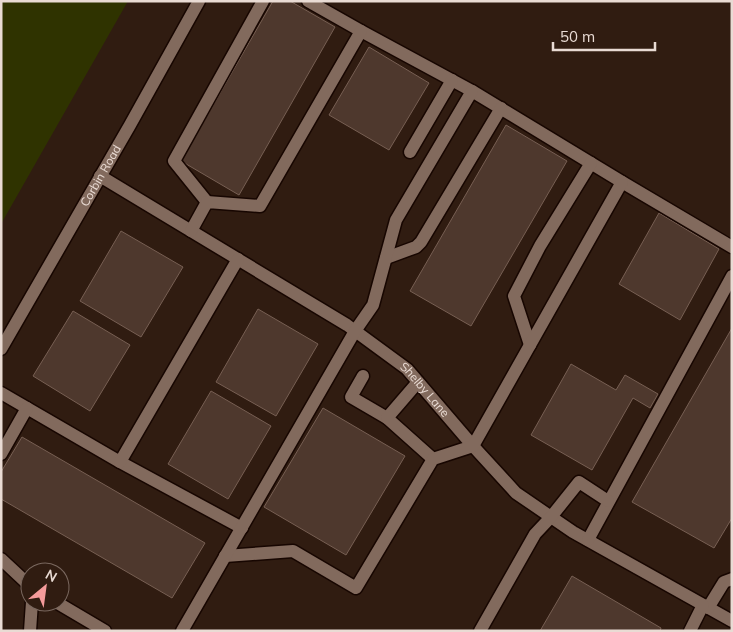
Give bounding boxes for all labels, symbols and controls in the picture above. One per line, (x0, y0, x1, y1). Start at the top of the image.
scale bar (553, 20, 656, 52)
text: 50 m (560, 27, 595, 46)
street label: Corbin Road (77, 142, 124, 209)
street label: Shelby Lane (397, 359, 453, 420)
north arrow (20, 562, 70, 612)
text: N (42, 565, 60, 586)

